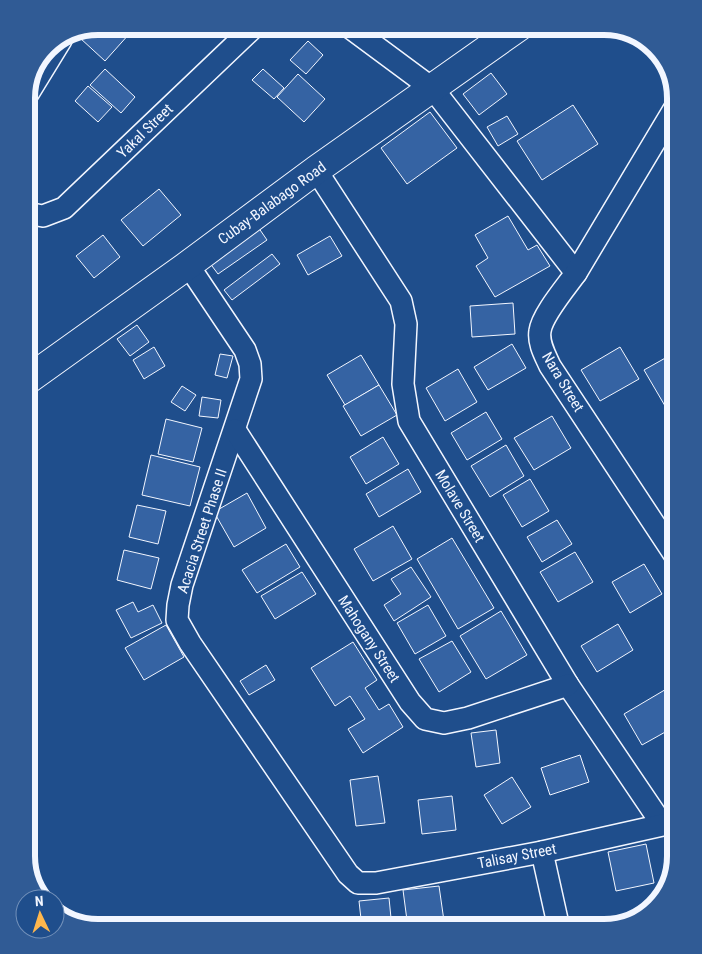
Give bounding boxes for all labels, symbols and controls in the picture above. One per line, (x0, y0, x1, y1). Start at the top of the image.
street label: Yakal Street (113, 100, 177, 162)
street label: Cubay-Balabago Road (214, 158, 330, 248)
street label: Nara Street (538, 349, 588, 415)
street label: Acacia Street Phase II (173, 466, 231, 596)
street label: Molave Street (431, 467, 489, 545)
street label: Mahogany Street (334, 592, 404, 686)
street label: Talisay Street (476, 840, 558, 872)
north arrow (15, 889, 65, 939)
text: N (34, 893, 44, 909)

